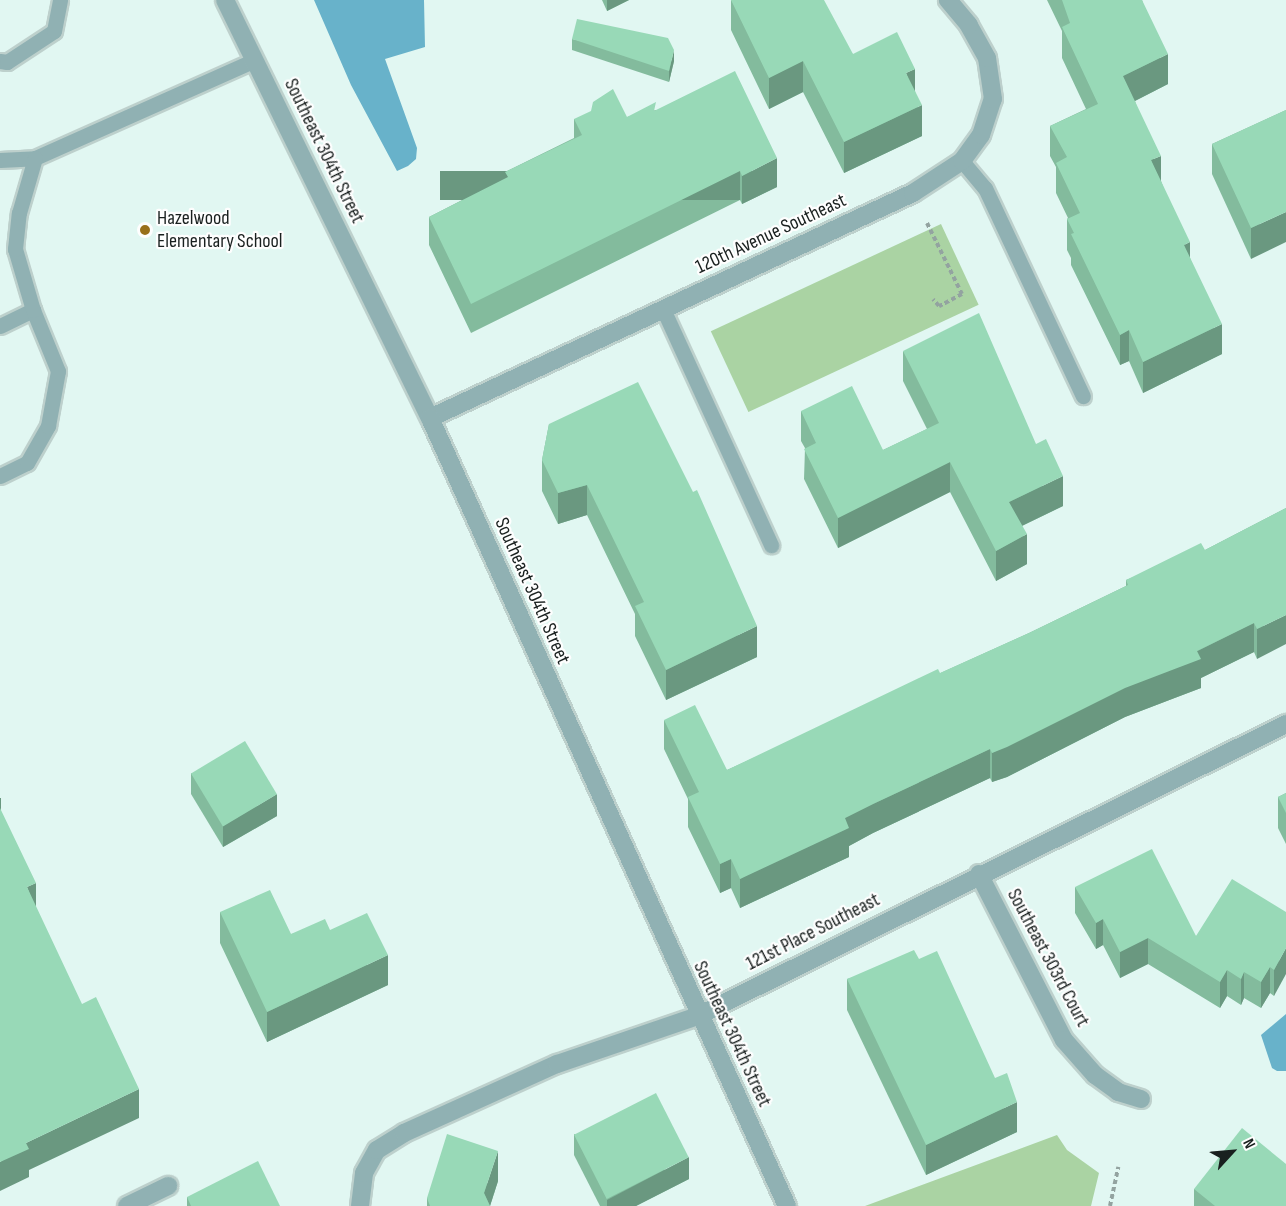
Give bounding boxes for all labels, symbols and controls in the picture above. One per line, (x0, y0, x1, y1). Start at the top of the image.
street label: Southeast 304th Street (279, 75, 369, 227)
street label: 120th Avenue Southeast (692, 189, 850, 279)
place label: Hazelwood Elementary School (157, 207, 283, 254)
marker: Hazelwood Elementary School (138, 223, 152, 237)
street label: Southeast 304th Street (489, 514, 575, 668)
street label: Southeast 303rd Court (1001, 885, 1095, 1031)
street label: 121st Place Southeast (742, 888, 884, 976)
street label: Southeast 304th Street (688, 957, 776, 1111)
north arrow (1202, 1122, 1262, 1182)
text: N (1238, 1136, 1259, 1152)

